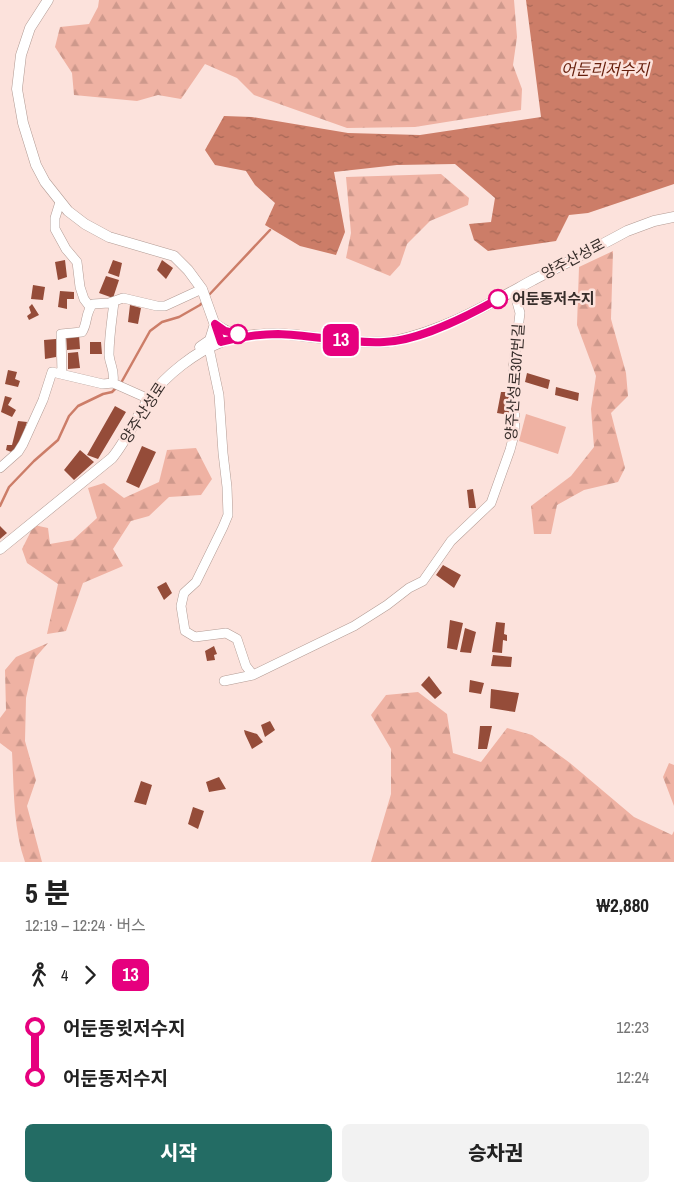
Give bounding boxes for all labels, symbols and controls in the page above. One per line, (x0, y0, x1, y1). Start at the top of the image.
water label: 어둔리저수지 (561, 58, 650, 80)
street label: 양주산성로 (537, 233, 608, 284)
place label: 어둔동저수지 (512, 288, 595, 309)
marker: 어둔동저수지 (488, 289, 508, 309)
street label: 양주산성로307번길 (500, 323, 529, 441)
unlabelled marker (228, 324, 248, 344)
line badge: 13 (318, 324, 364, 356)
text: 13 (333, 327, 349, 352)
street label: 양주산성로 (115, 378, 170, 447)
text: 5 분 (25, 874, 70, 912)
text: ₩2,880 (596, 892, 649, 918)
text: 12:19 – 12:24 · 버스 (25, 914, 146, 936)
icon: walk (25, 961, 53, 989)
icon: forward (76, 961, 104, 989)
text: 13 (122, 962, 139, 987)
text: 4 (61, 964, 68, 986)
text: 어둔동윗저수지 (63, 1015, 185, 1041)
text: 12:23 (616, 1016, 649, 1038)
text: 어둔동저수지 (63, 1065, 168, 1091)
text: 12:24 (616, 1066, 649, 1088)
button: 시작 (25, 1124, 332, 1182)
button: 승차권 (342, 1124, 649, 1182)

